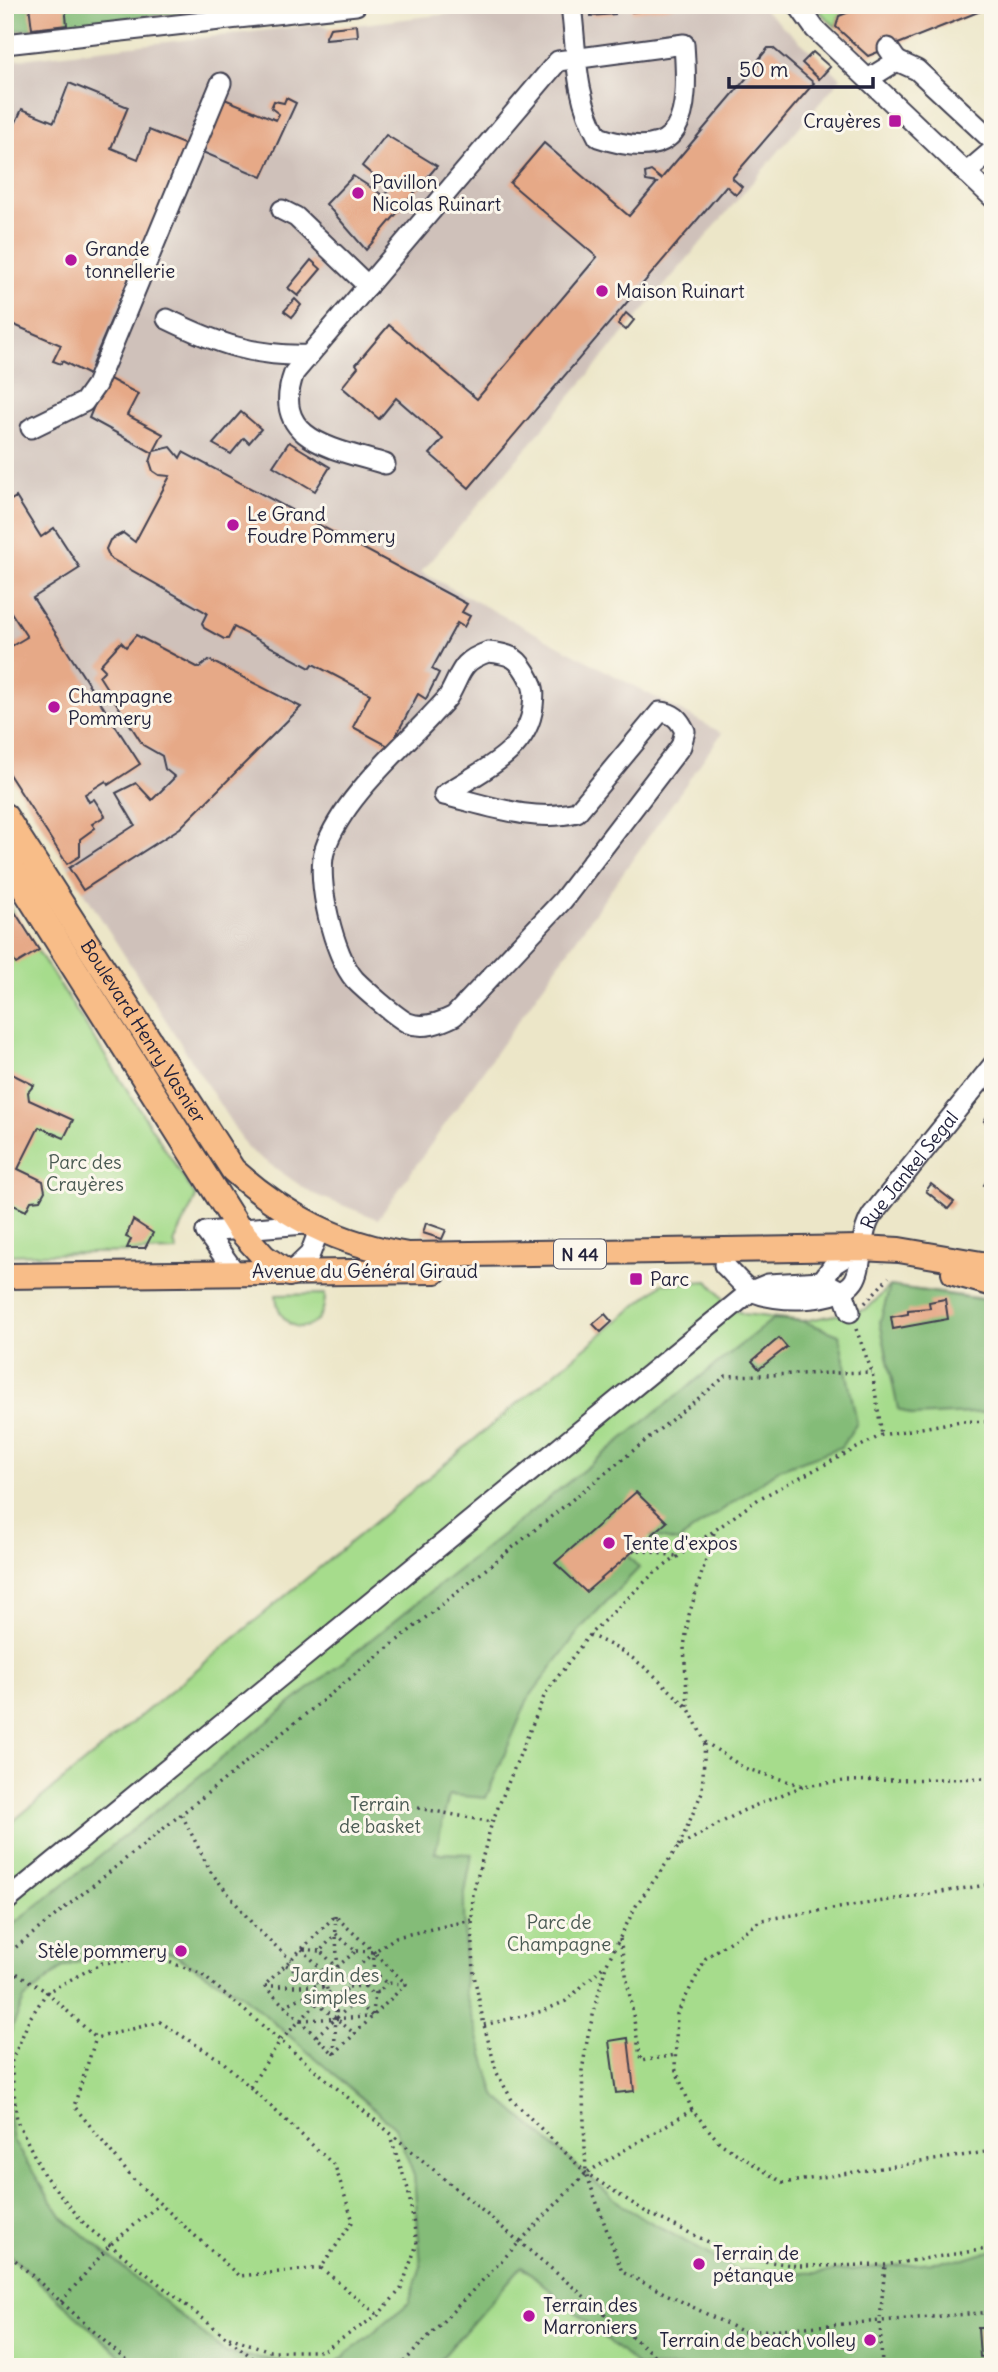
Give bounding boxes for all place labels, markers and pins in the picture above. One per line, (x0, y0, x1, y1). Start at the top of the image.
place label: Crayères (803, 109, 881, 133)
marker: Crayères (887, 113, 903, 129)
place label: Pavillon Nicolas Ruinart (372, 170, 501, 216)
marker: Pavillon Nicolas Ruinart (350, 185, 366, 201)
place label: Grande tonnellerie (85, 237, 175, 283)
marker: Grande tonnellerie (63, 252, 79, 268)
place label: Maison Ruinart (616, 279, 745, 303)
marker: Maison Ruinart (594, 283, 610, 299)
place label: Le Grand Foudre Pommery (247, 502, 396, 548)
marker: Le Grand Foudre Pommery (225, 517, 241, 533)
place label: Champagne Pommery (68, 684, 172, 730)
marker: Champagne Pommery (46, 699, 62, 715)
place label: Parc (650, 1267, 689, 1291)
marker: Parc (628, 1271, 644, 1287)
place label: Tente d'expos (623, 1531, 738, 1555)
marker: Tente d'expos (601, 1535, 617, 1551)
place label: Stèle pommery (38, 1939, 167, 1963)
marker: Stèle pommery (173, 1943, 189, 1959)
place label: Terrain de pétanque (713, 2241, 799, 2287)
marker: Terrain de pétanque (691, 2256, 707, 2272)
place label: Terrain des Marroniers (543, 2293, 638, 2339)
marker: Terrain des Marroniers (521, 2308, 537, 2324)
place label: Terrain de beach volley (659, 2328, 856, 2352)
marker: Terrain de beach volley (862, 2332, 878, 2348)

